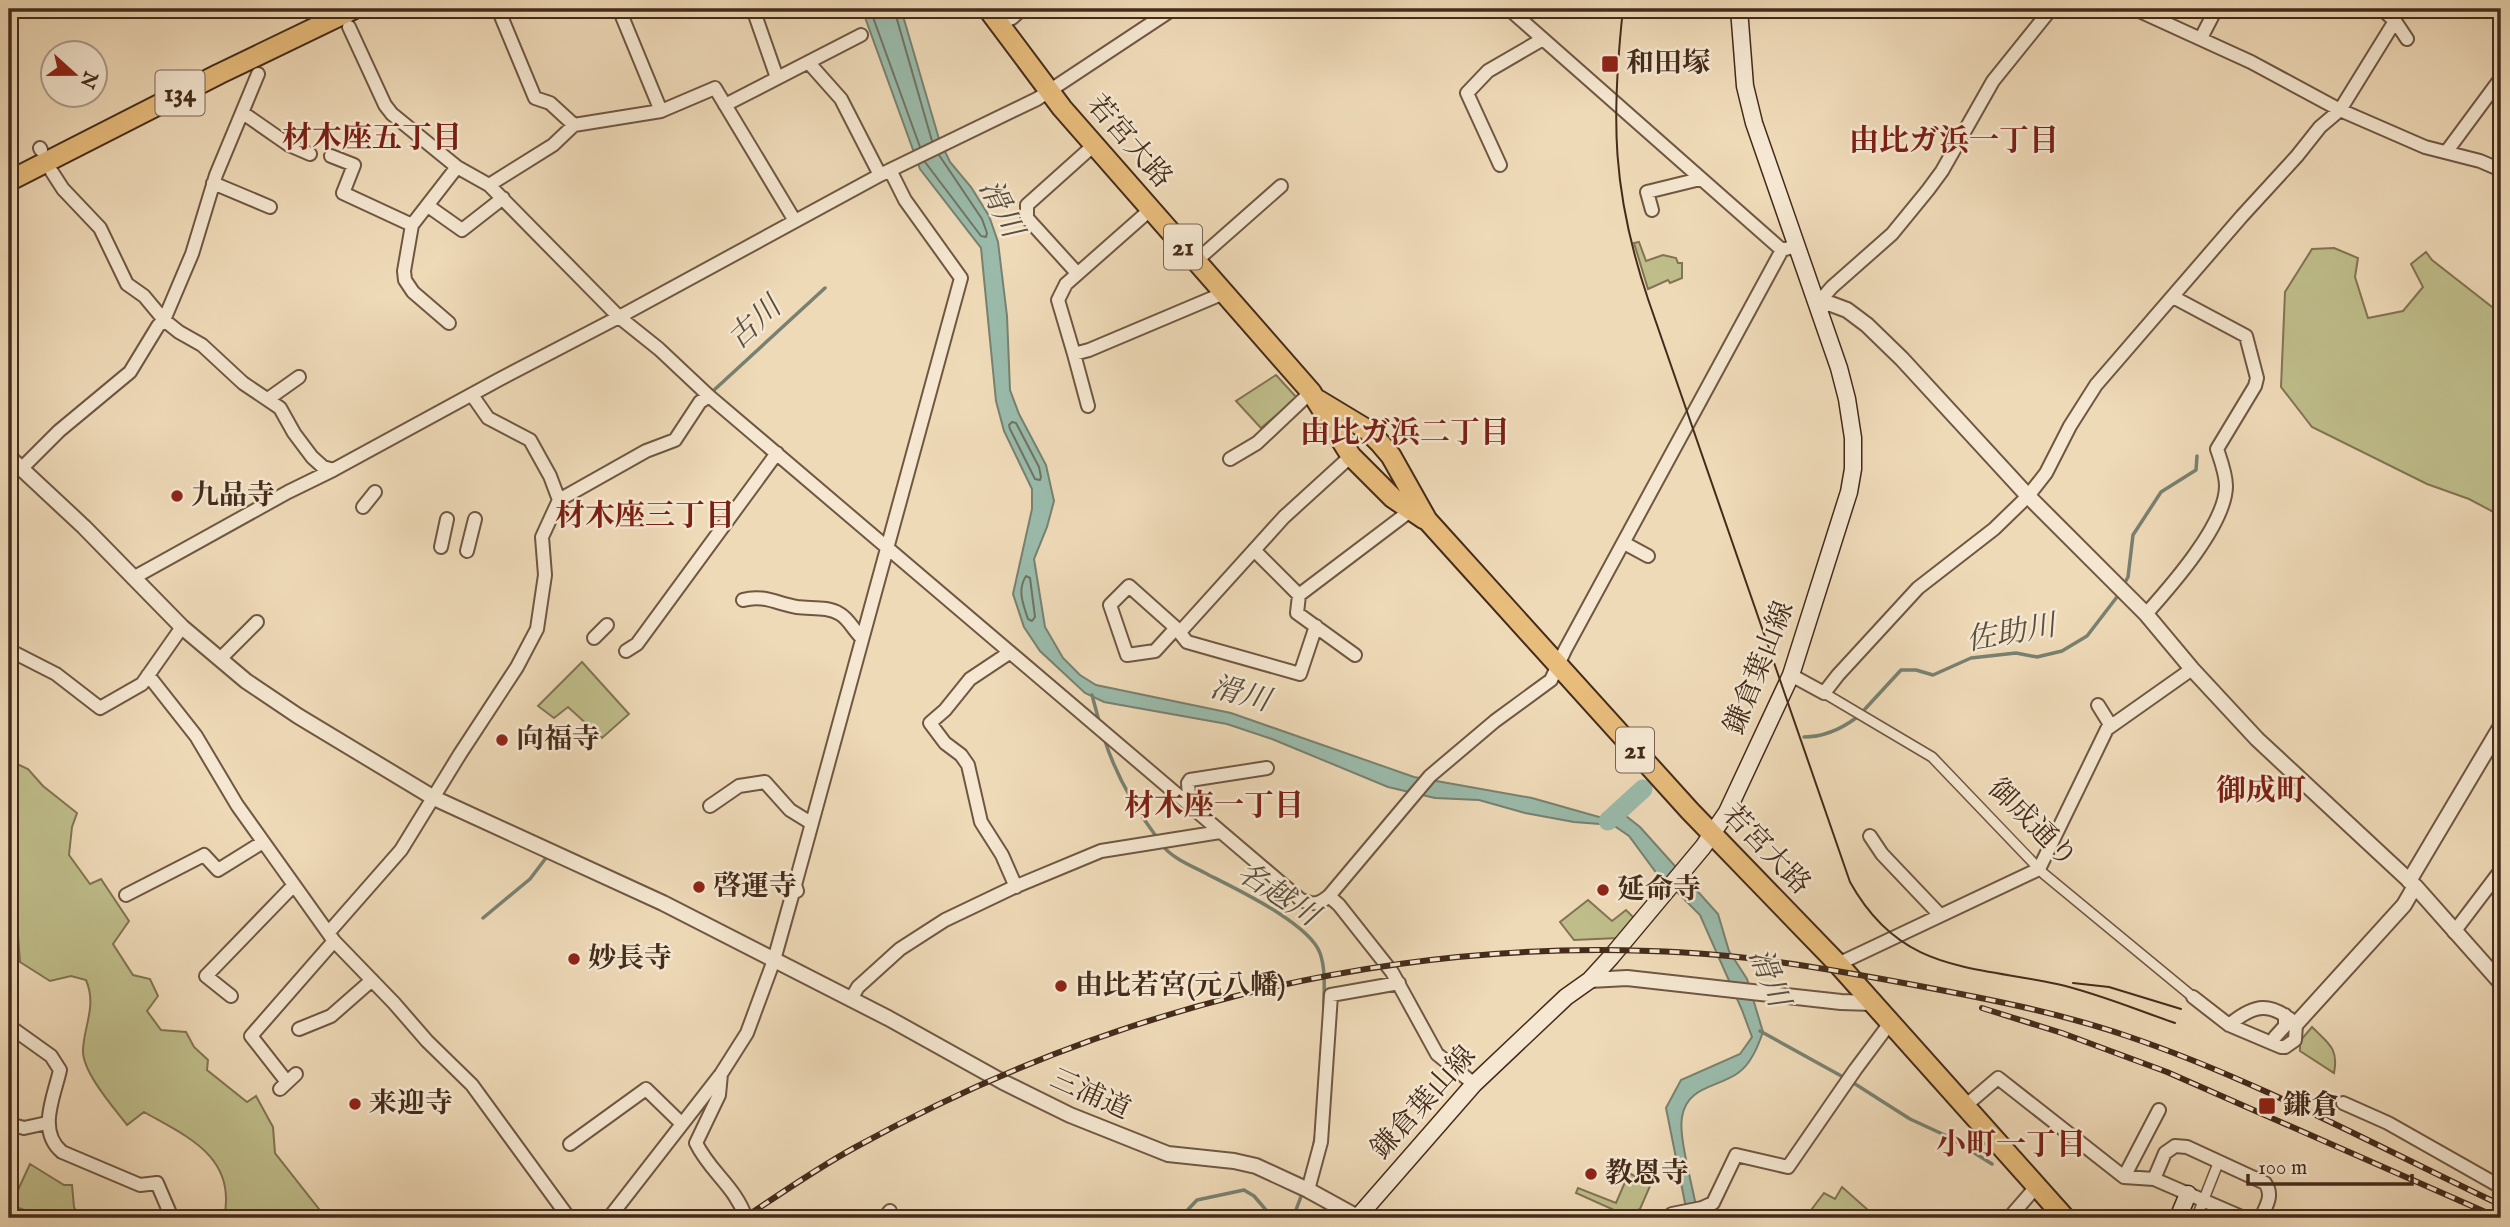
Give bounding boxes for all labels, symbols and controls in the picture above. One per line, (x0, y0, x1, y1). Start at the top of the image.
north arrow (38, 38, 108, 108)
place label: 和田塚 (1626, 47, 1710, 82)
marker: 和田塚 (1600, 54, 1620, 74)
text: N (74, 66, 103, 92)
road number: 134 (156, 71, 204, 116)
street label: 若宮大路 (1079, 88, 1179, 196)
district label: 材木座五丁目 (282, 120, 462, 158)
district label: 由比ガ浜一丁目 (1849, 123, 2059, 161)
water label: 滑川 (969, 174, 1032, 247)
road number: 21 (1164, 224, 1202, 270)
water label: 古川 (720, 288, 792, 358)
district label: 由比ガ浜二丁目 (1300, 415, 1510, 453)
place label: 九品寺 (191, 479, 275, 514)
marker: 九品寺 (169, 488, 185, 504)
district label: 材木座三丁目 (555, 498, 735, 536)
street label: 鎌倉葉山線 (1718, 597, 1802, 739)
water label: 佐助川 (1963, 607, 2062, 661)
water label: 滑川 (1206, 669, 1277, 722)
place label: 向福寺 (516, 723, 600, 758)
road number: 21 (1616, 728, 1654, 772)
marker: 向福寺 (494, 732, 510, 748)
street label: 御成通り (1980, 772, 2084, 876)
district label: 御成町 (2216, 773, 2306, 811)
district label: 材木座一丁目 (1124, 788, 1304, 826)
street label: 若宮大路 (1715, 798, 1817, 902)
water label: 名越川 (1229, 855, 1328, 937)
place label: 啓運寺 (713, 870, 797, 905)
place label: 延命寺 (1617, 873, 1701, 908)
marker: 啓運寺 (691, 879, 707, 895)
marker: 延命寺 (1595, 882, 1611, 898)
place label: 妙長寺 (588, 942, 672, 977)
water label: 滑川 (1739, 943, 1798, 1016)
marker: 妙長寺 (566, 951, 582, 967)
place label: 由比若宮(元八幡) (1075, 969, 1285, 1004)
marker: 由比若宮(元八幡) (1053, 978, 1069, 994)
street label: 鎌倉葉山線 (1364, 1039, 1484, 1167)
street label: 三浦道 (1045, 1062, 1135, 1128)
place label: 来迎寺 (369, 1087, 453, 1122)
place label: 鎌倉 (2283, 1089, 2339, 1124)
marker: 来迎寺 (347, 1096, 363, 1112)
marker: 鎌倉 (2257, 1096, 2277, 1116)
district label: 小町一丁目 (1936, 1127, 2086, 1165)
scale bar (2248, 1143, 2412, 1187)
text: 100 m (2258, 1155, 2307, 1182)
place label: 教恩寺 (1605, 1157, 1689, 1192)
marker: 教恩寺 (1583, 1166, 1599, 1182)

